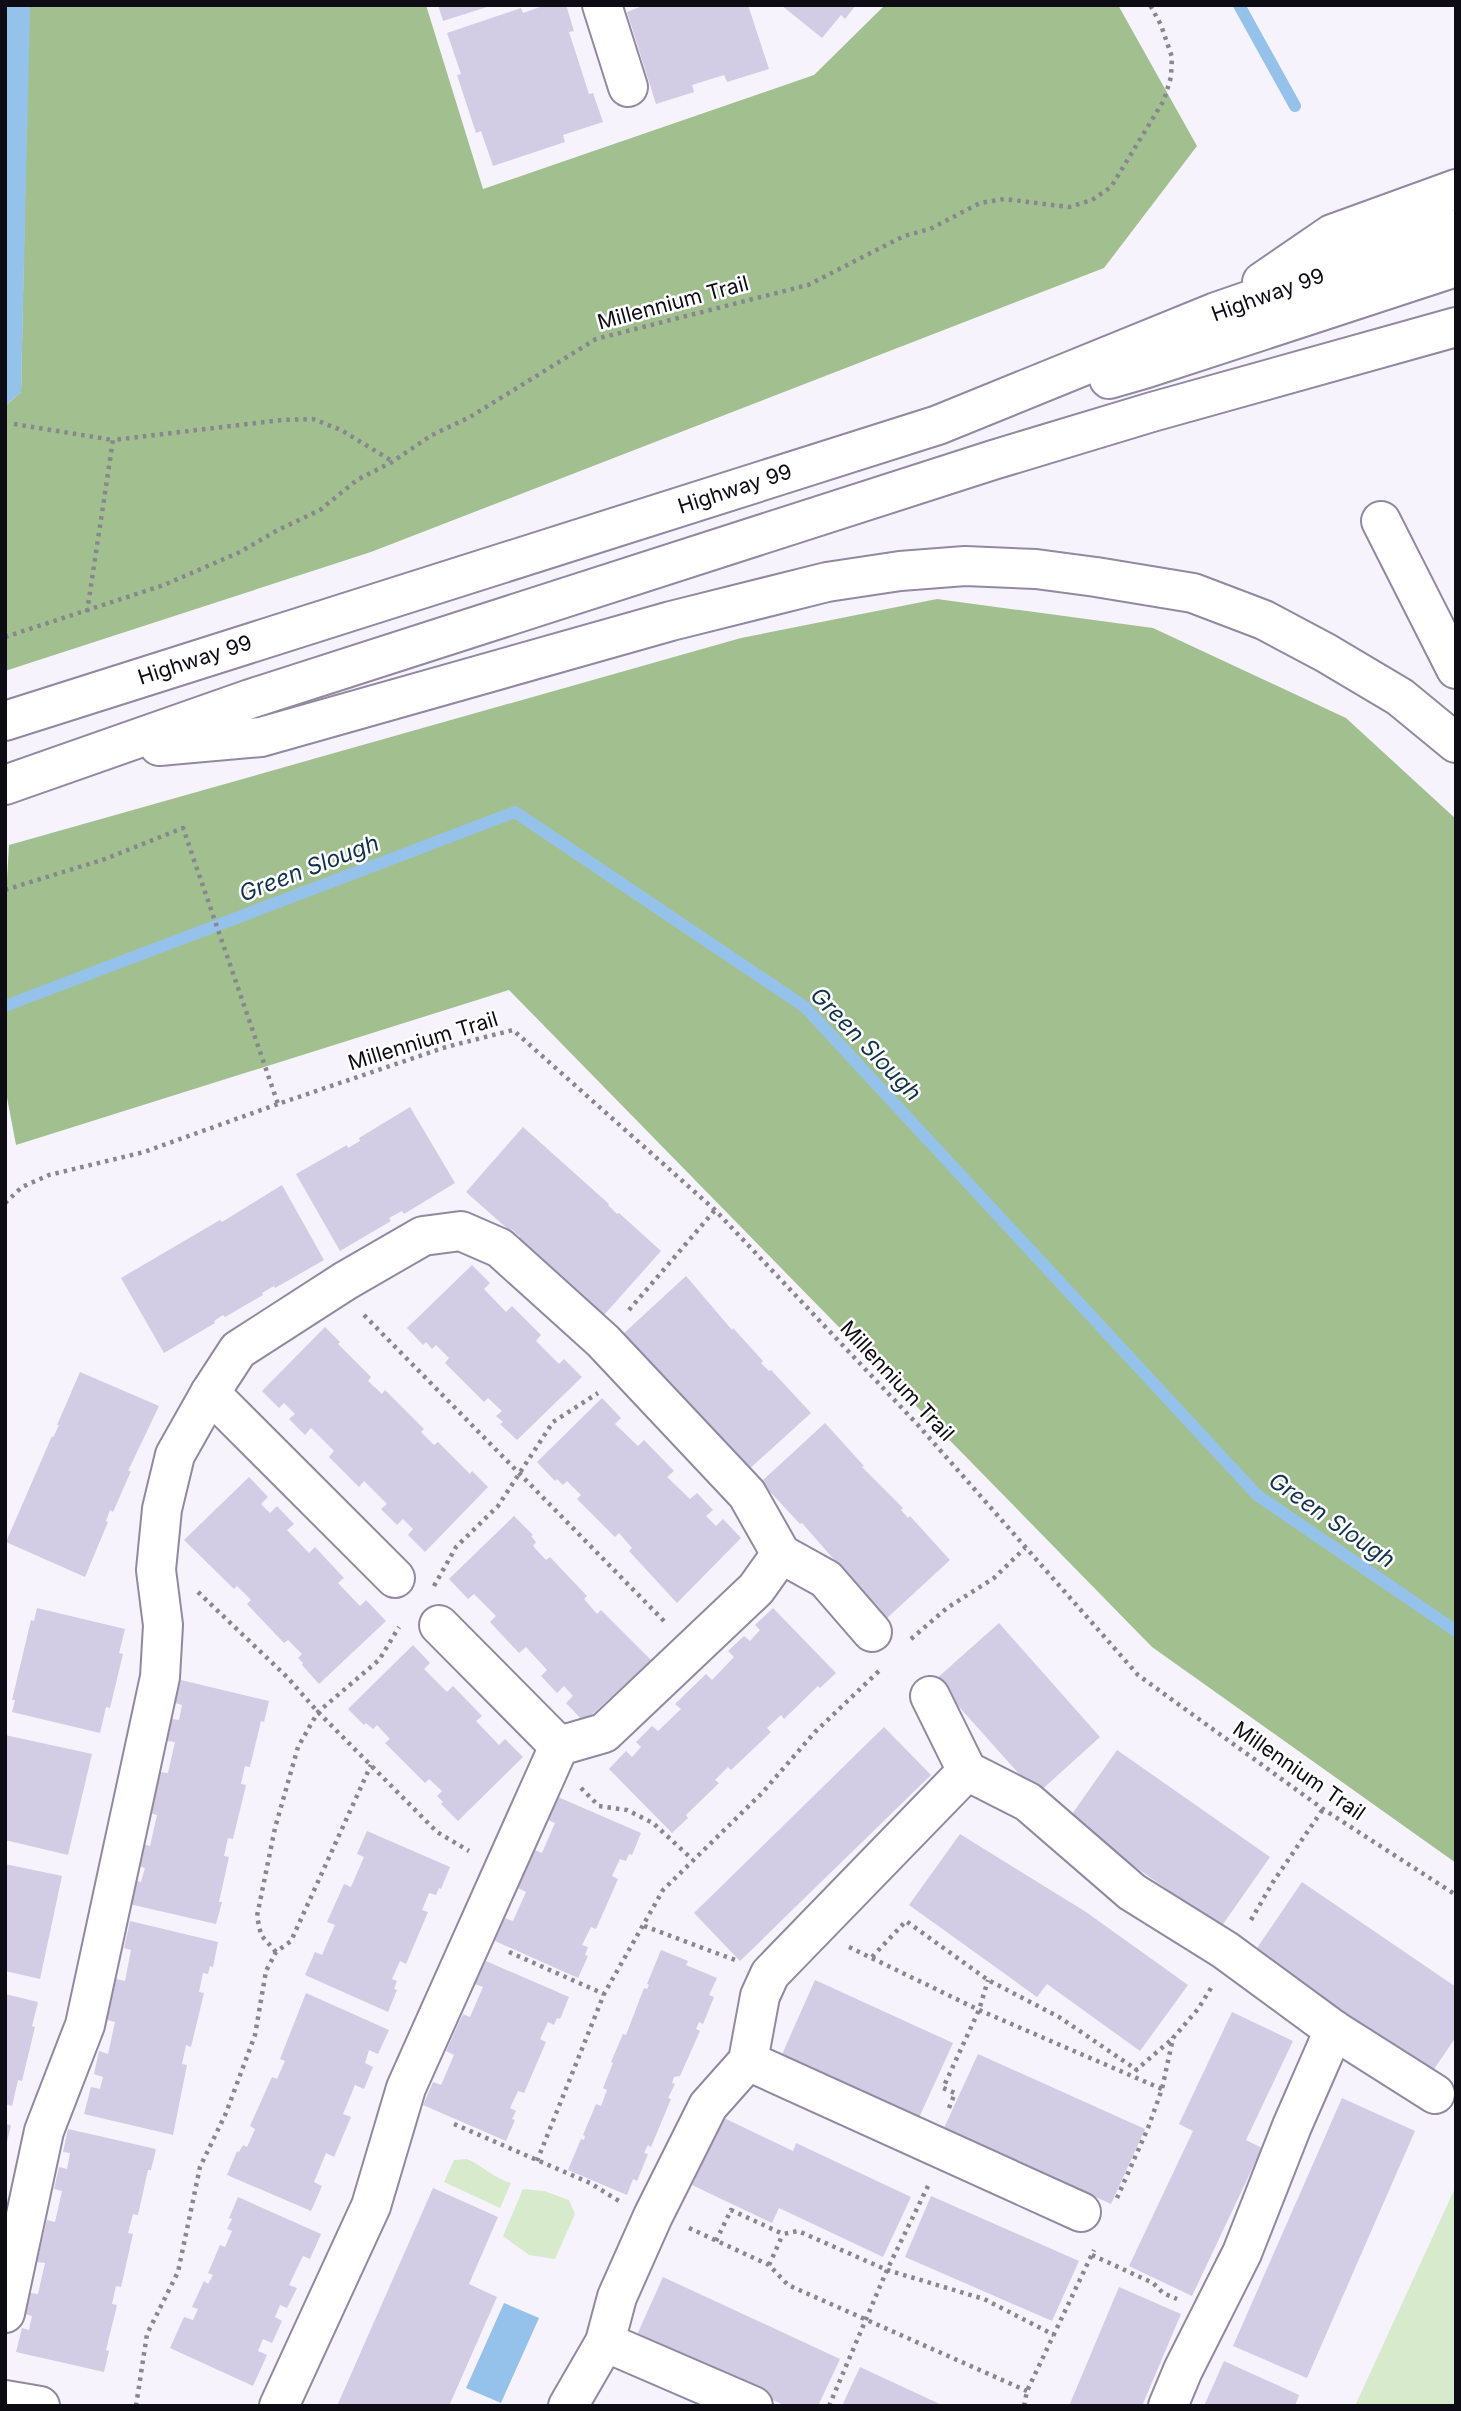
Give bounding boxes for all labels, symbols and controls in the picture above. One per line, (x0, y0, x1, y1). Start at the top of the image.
street label: Highway 99 (1208, 263, 1328, 327)
street label: Millennium Trail (595, 270, 751, 335)
street label: Highway 99 (675, 458, 795, 519)
street label: Highway 99 (135, 629, 255, 690)
water label: Green Slough (235, 829, 383, 907)
water label: Green Slough (805, 981, 927, 1107)
street label: Millennium Trail (345, 1006, 501, 1075)
street label: Millennium Trail (835, 1315, 959, 1446)
water label: Green Slough (1264, 1466, 1400, 1574)
street label: Millennium Trail (1228, 1716, 1370, 1825)

